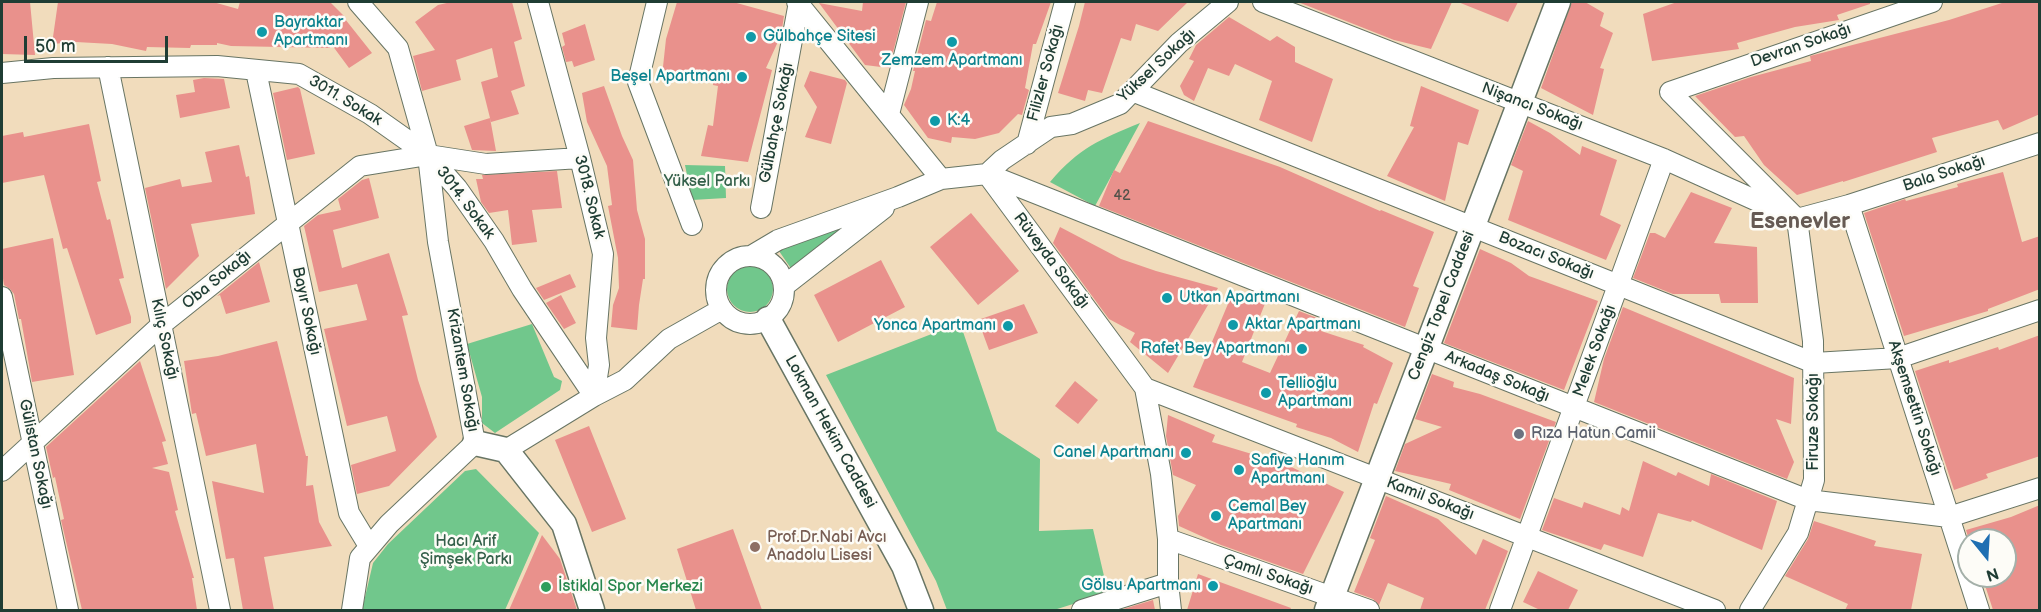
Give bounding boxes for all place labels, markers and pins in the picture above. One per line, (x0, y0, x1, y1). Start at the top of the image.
place label: Bayraktar Apartmanı (274, 13, 348, 51)
marker: Bayraktar Apartmanı (255, 25, 269, 39)
place label: Gülbahçe Sitesi (763, 27, 876, 47)
marker: Gülbahçe Sitesi (744, 30, 758, 44)
marker: Zemzem Apartmanı (945, 35, 959, 49)
place label: Zemzem Apartmanı (881, 51, 1023, 71)
place label: Beşel Apartmanı (610, 67, 730, 87)
marker: Beşel Apartmanı (735, 70, 749, 84)
place label: K:4 (947, 111, 970, 131)
marker: K:4 (928, 114, 942, 128)
place label: Utkan Apartmanı (1179, 288, 1300, 308)
marker: Utkan Apartmanı (1160, 291, 1174, 305)
place label: Aktar Apartmanı (1245, 315, 1361, 335)
place label: Yonca Apartmanı (874, 316, 996, 336)
marker: Aktar Apartmanı (1226, 318, 1240, 332)
marker: Yonca Apartmanı (1001, 319, 1015, 333)
place label: Rafet Bey Apartmanı (1141, 339, 1290, 359)
marker: Rafet Bey Apartmanı (1295, 342, 1309, 356)
place label: Tellioğlu Apartmanı (1278, 374, 1352, 412)
marker: Tellioğlu Apartmanı (1259, 386, 1273, 400)
place label: Rıza Hatun Camii (1531, 424, 1656, 444)
marker: Rıza Hatun Camii (1512, 427, 1526, 441)
place label: Canel Apartmanı (1053, 443, 1174, 463)
marker: Canel Apartmanı (1179, 446, 1193, 460)
place label: Safiye Hanım Apartmanı (1251, 451, 1344, 489)
marker: Safiye Hanım Apartmanı (1232, 463, 1246, 477)
place label: Cemal Bey Apartmanı (1228, 497, 1307, 535)
marker: Cemal Bey Apartmanı (1209, 509, 1223, 523)
place label: Prof.Dr.Nabi Avcı Anadolu Lisesi (767, 528, 887, 566)
marker: Prof.Dr.Nabi Avcı Anadolu Lisesi (748, 540, 762, 554)
place label: Gölsu Apartmanı (1081, 576, 1201, 596)
place label: İstiklal Spor Merkezi (558, 577, 703, 597)
marker: Gölsu Apartmanı (1206, 579, 1220, 593)
marker: İstiklal Spor Merkezi (539, 580, 553, 594)

